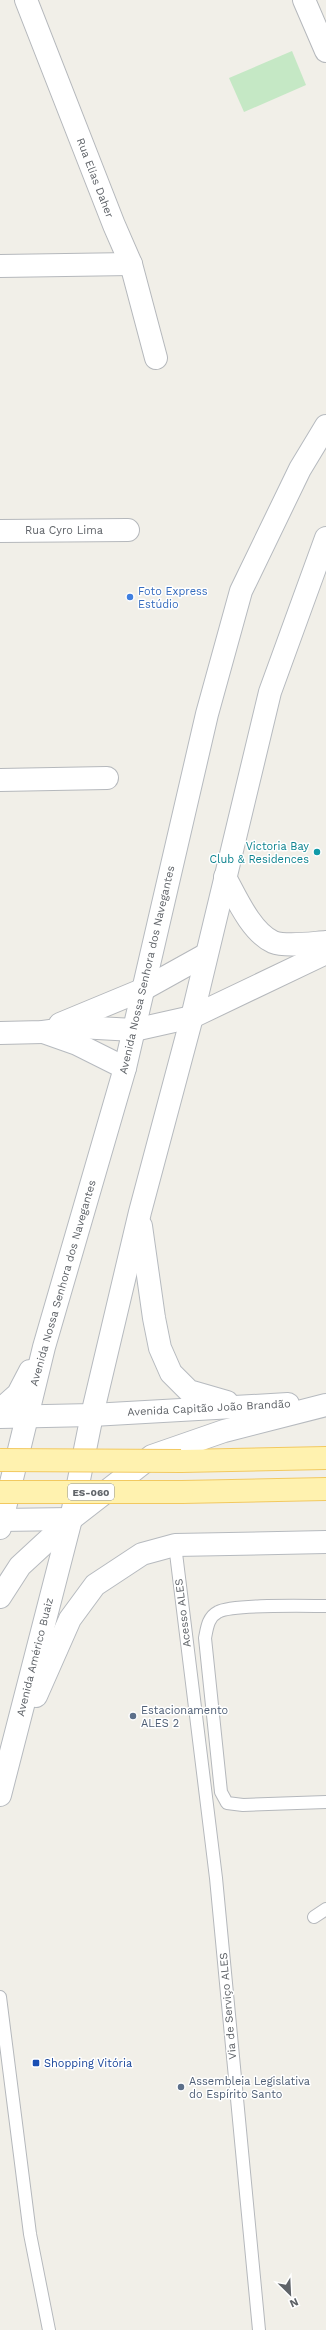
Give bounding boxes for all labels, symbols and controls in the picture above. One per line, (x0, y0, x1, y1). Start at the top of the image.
street label: Rua Elias Daher (74, 136, 116, 220)
street label: Rua Cyro Lima (25, 524, 103, 537)
place label: Foto Express Estúdio (138, 585, 208, 611)
marker: Foto Express Estúdio (125, 592, 135, 602)
place label: Victoria Bay Club & Residences (209, 840, 309, 866)
marker: Victoria Bay Club & Residences (312, 847, 322, 857)
street label: Avenida Nossa Senhora dos Navegantes (117, 864, 177, 1076)
street label: Avenida Nossa Senhora dos Navegantes (27, 1178, 99, 1387)
street label: Avenida Capitão João Brandão (127, 1397, 291, 1419)
road number: ES-060 (68, 1484, 114, 1500)
street label: Acesso ALES (172, 1578, 194, 1648)
street label: Avenida Américo Buaiz (14, 1596, 56, 1718)
place label: Estacionamento ALES 2 (141, 1704, 228, 1730)
marker: Estacionamento ALES 2 (128, 1711, 138, 1721)
street label: Via de Serviço ALES (217, 1952, 239, 2060)
place label: Shopping Vitória (44, 2057, 132, 2070)
marker: Shopping Vitória (31, 2058, 41, 2068)
place label: Assembleia Legislativa do Espírito Santo (189, 2075, 310, 2101)
marker: Assembleia Legislativa do Espírito Santo (176, 2082, 186, 2092)
north arrow (270, 2274, 310, 2314)
text: N (287, 2295, 300, 2310)

